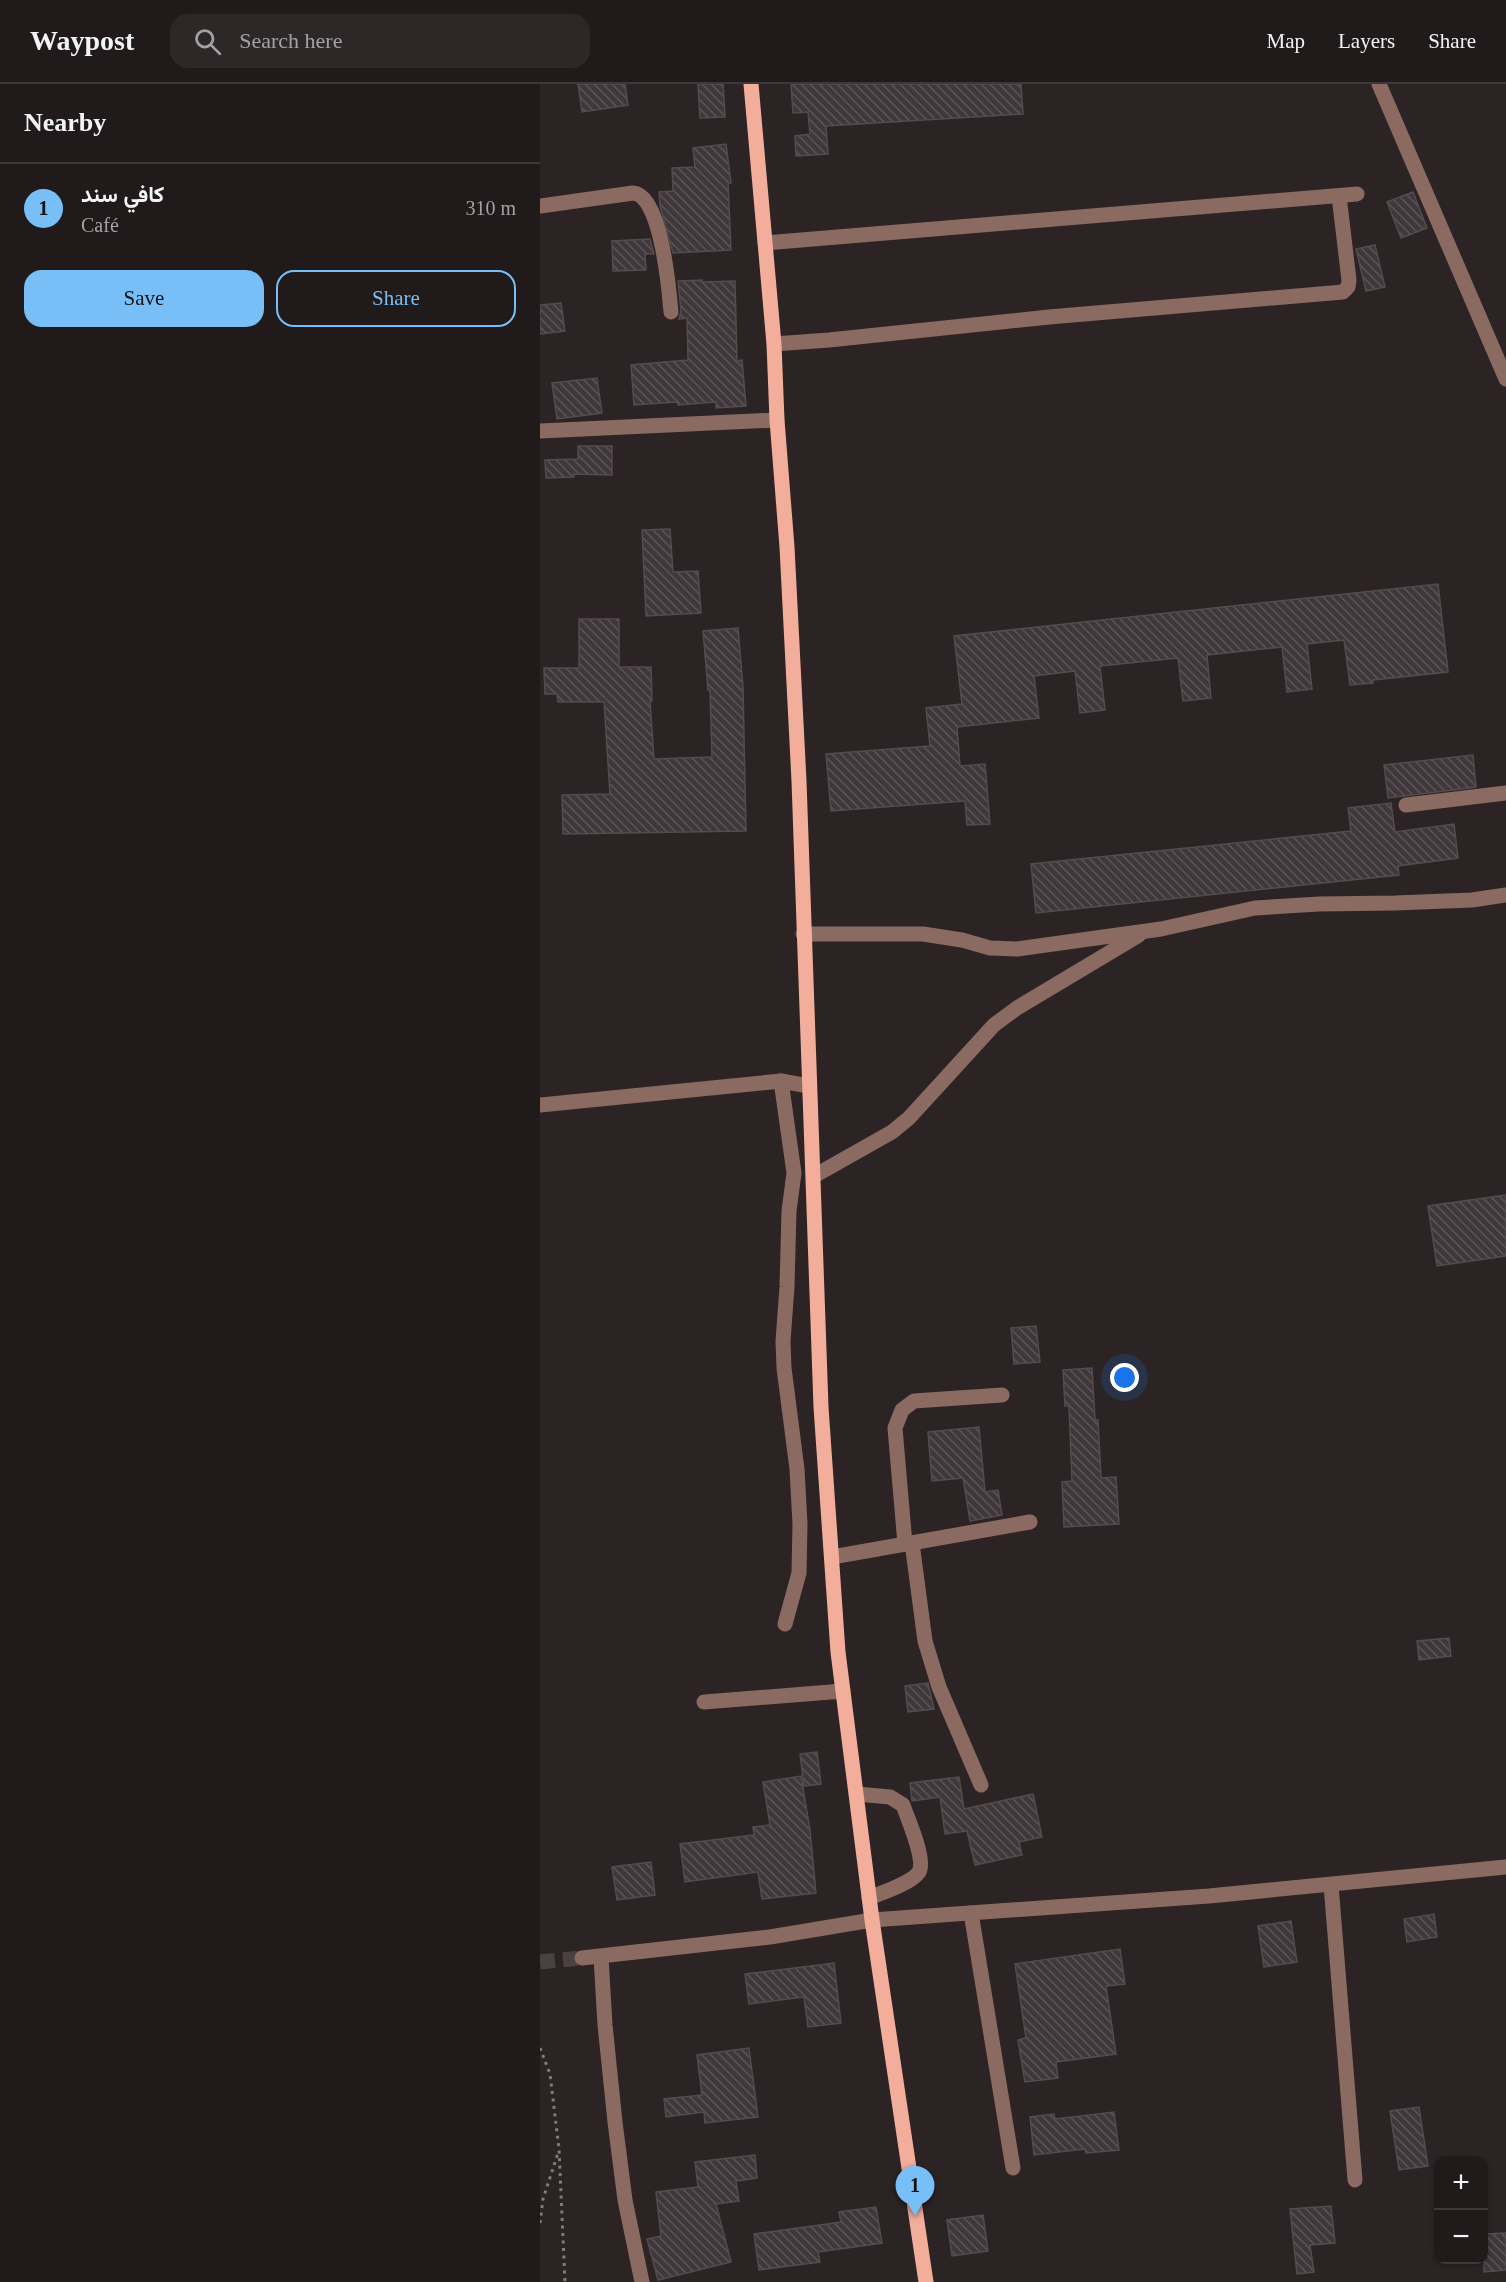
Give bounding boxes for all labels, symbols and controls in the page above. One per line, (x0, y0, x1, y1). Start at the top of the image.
search box (170, 14, 590, 68)
text: Waypost (30, 25, 134, 56)
icon: search (191, 25, 224, 58)
text: Search here (239, 28, 342, 53)
text: Map (1267, 29, 1305, 53)
text: Layers (1338, 29, 1395, 53)
text: Share (1428, 29, 1476, 53)
text: Nearby (24, 108, 106, 137)
text: كافي سند (81, 182, 164, 207)
text: 1 (39, 197, 49, 219)
text: 310 m (465, 197, 516, 219)
text: Café (81, 214, 119, 236)
button: Save (24, 270, 264, 327)
button: Share (276, 270, 516, 327)
your location (1110, 1363, 1139, 1392)
map controls (1434, 2156, 1488, 2264)
button: + (1434, 2156, 1488, 2210)
pin: 1 (896, 2166, 934, 2216)
button: − (1434, 2210, 1488, 2264)

